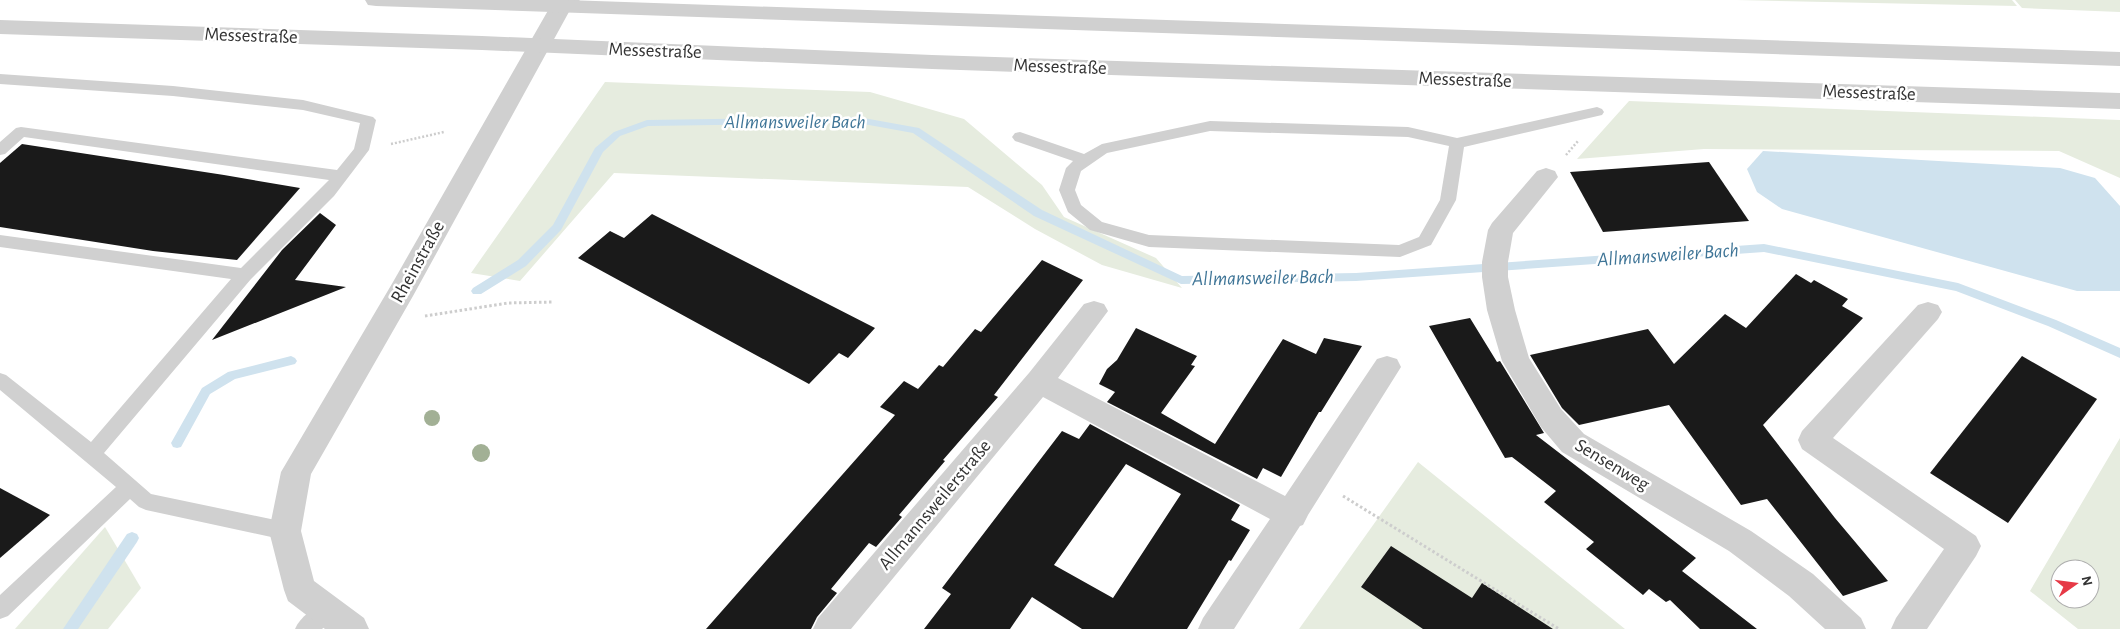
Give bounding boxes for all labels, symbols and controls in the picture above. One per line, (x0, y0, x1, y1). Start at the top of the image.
street label: Messestraße (204, 25, 298, 47)
street label: Messestraße (608, 40, 702, 62)
street label: Messestraße (1013, 56, 1107, 78)
street label: Messestraße (1418, 69, 1512, 91)
street label: Messestraße (1822, 82, 1916, 104)
water label: Allmansweiler Bach (723, 112, 866, 132)
street label: Rheinstraße (388, 218, 448, 306)
water label: Allmansweiler Bach (1596, 240, 1739, 270)
water label: Allmansweiler Bach (1191, 267, 1334, 289)
street label: Allmannsweilerstraße (875, 436, 995, 574)
street label: Sensenweg (1572, 436, 1653, 495)
north arrow (2050, 559, 2100, 609)
text: N (2079, 575, 2095, 588)

